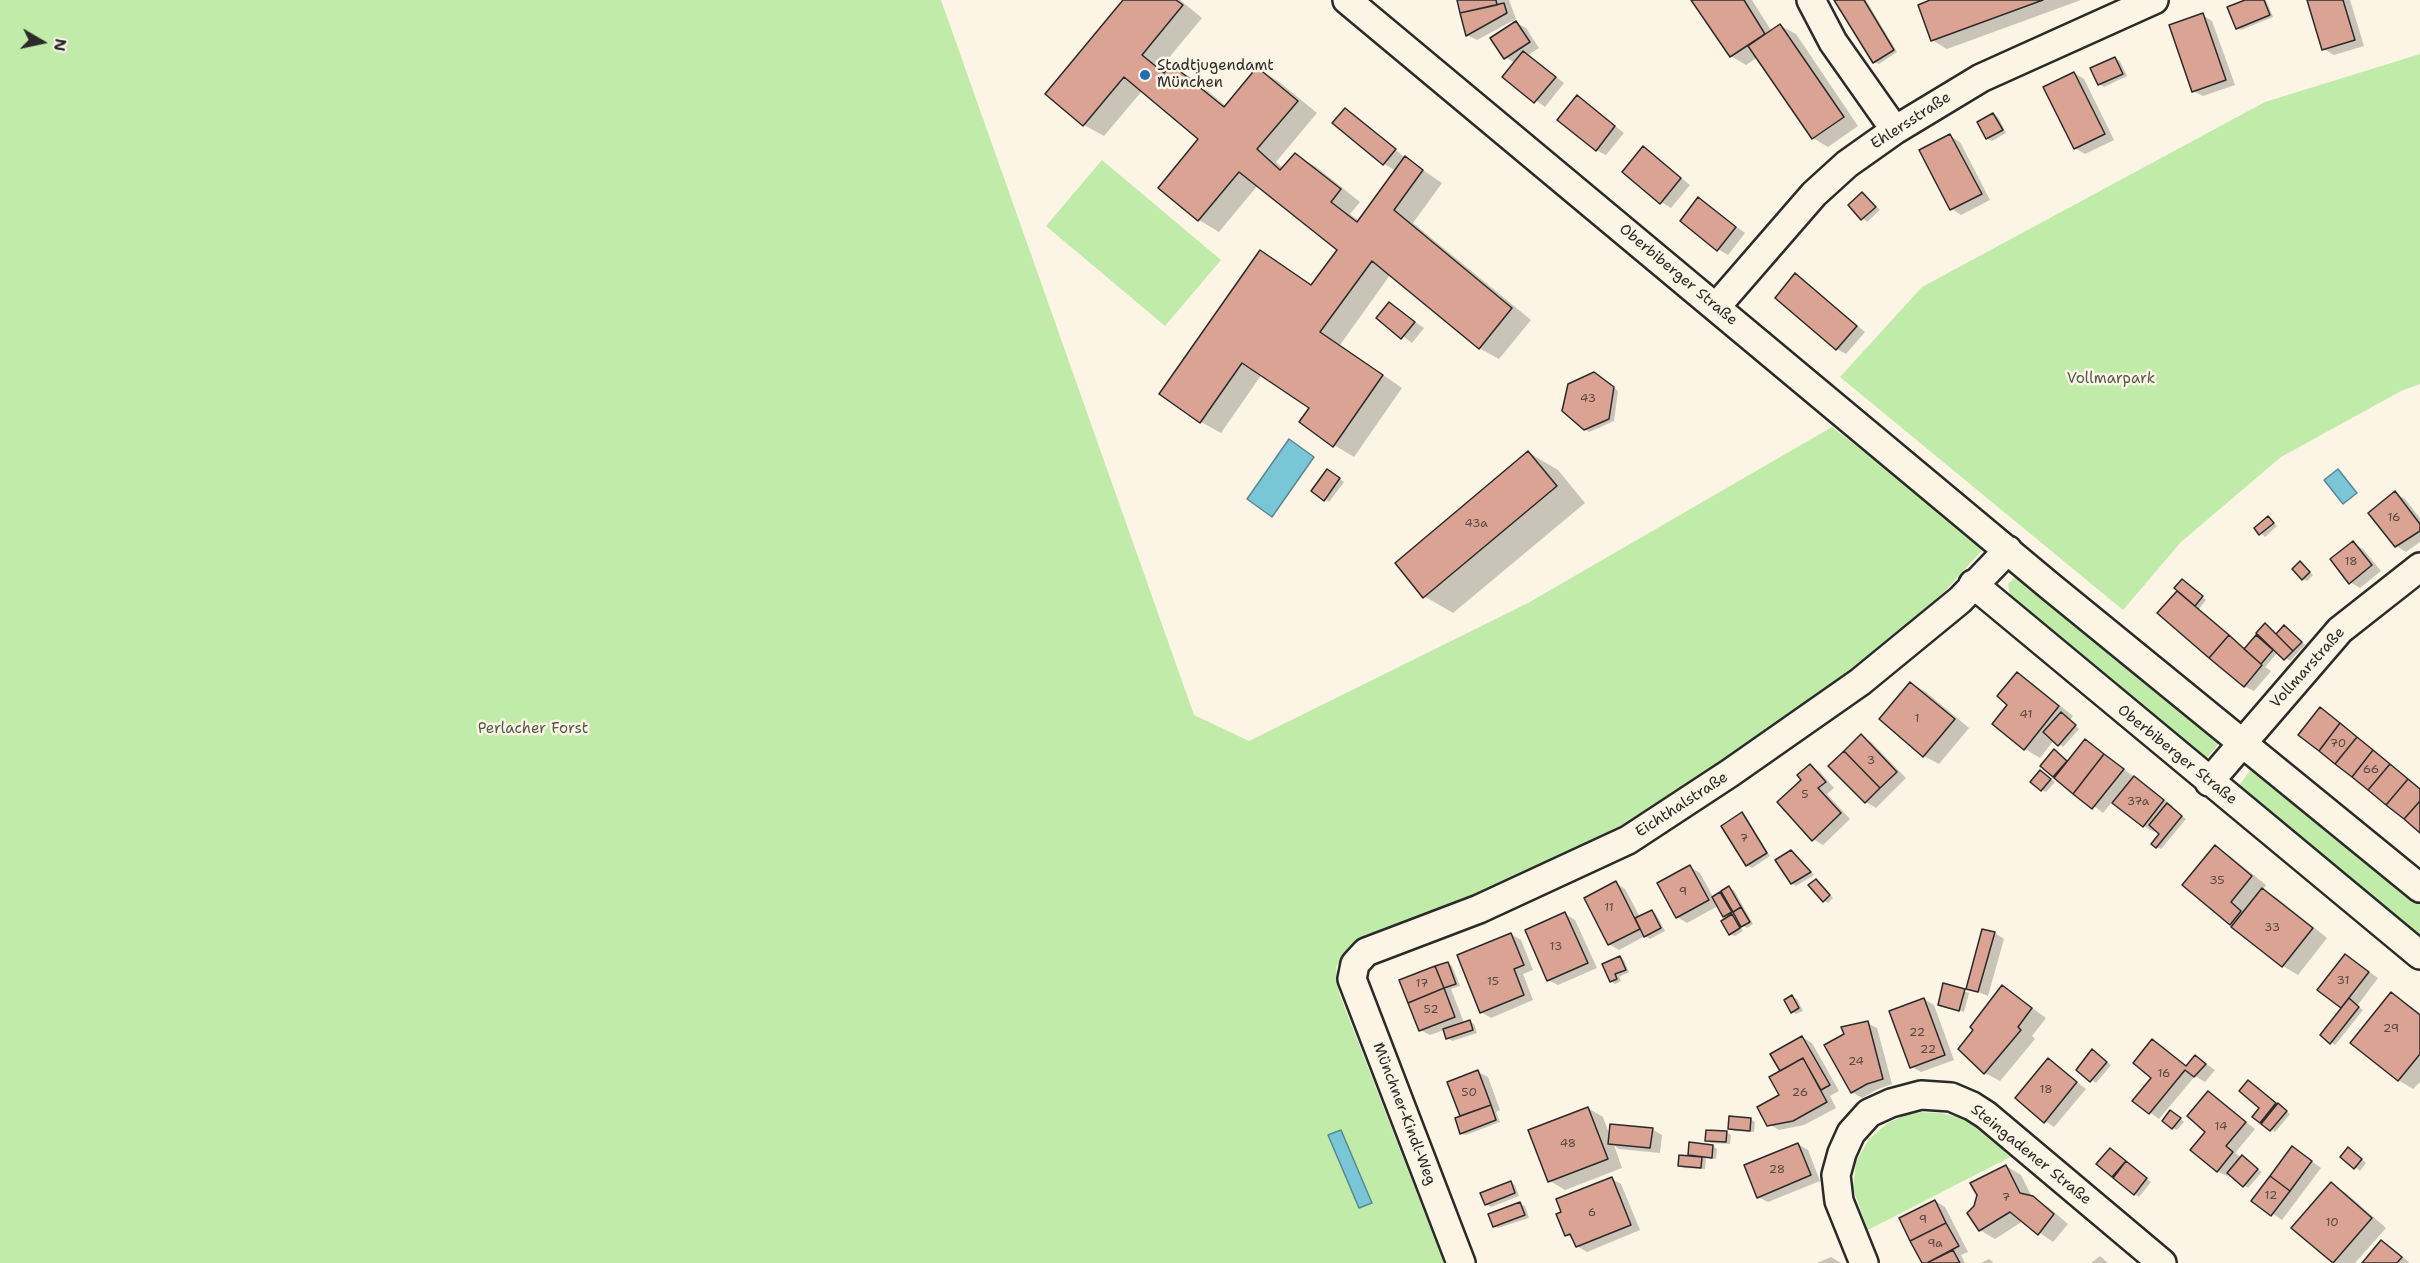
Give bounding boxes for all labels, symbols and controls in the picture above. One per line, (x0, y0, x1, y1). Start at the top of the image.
north arrow (12, 12, 72, 72)
text: N (49, 37, 72, 53)
place label: Stadtjugendamt München (1157, 57, 1274, 92)
marker: Stadtjugendamt München (1138, 68, 1152, 82)
street label: Ehlersstraße (1868, 88, 1954, 154)
street label: Oberbiberger Straße (1615, 220, 1741, 330)
park label: Vollmarpark (2067, 370, 2155, 388)
house number: 43 (1580, 392, 1596, 406)
house number: 16 (2387, 511, 2401, 525)
house number: 43a (1464, 517, 1488, 531)
house number: 18 (2344, 555, 2358, 569)
street label: Vollmarstraße (2267, 624, 2349, 712)
street label: Oberbiberger Straße (2114, 701, 2240, 809)
house number: 41 (2020, 708, 2032, 722)
house number: 1 (1914, 712, 1920, 726)
park label: Perlacher Forst (478, 720, 588, 738)
house number: 70 (2330, 737, 2346, 751)
house number: 3 (1867, 754, 1875, 768)
house number: 66 (2363, 763, 2379, 777)
street label: Eichthalstraße (1633, 769, 1731, 841)
house number: 5 (1801, 788, 1809, 802)
house number: 37a (2127, 795, 2149, 809)
house number: 7 (1740, 832, 1748, 846)
house number: 35 (2209, 874, 2225, 888)
house number: 9 (1679, 885, 1687, 899)
house number: 11 (1604, 901, 1614, 915)
house number: 33 (2264, 921, 2280, 935)
house number: 13 (1550, 940, 1562, 954)
house number: 31 (2337, 974, 2349, 988)
house number: 15 (1487, 975, 1499, 989)
house number: 17 (1416, 977, 1428, 991)
house number: 52 (1423, 1003, 1439, 1017)
house number: 29 (2383, 1022, 2399, 1036)
house number: 22 (1909, 1026, 1925, 1040)
street label: Münchner-Kindl-Weg (1369, 1040, 1439, 1188)
house number: 22 (1920, 1043, 1936, 1057)
house number: 24 (1848, 1055, 1864, 1069)
house number: 16 (2157, 1067, 2171, 1081)
house number: 18 (2039, 1083, 2053, 1097)
house number: 50 (1461, 1086, 1477, 1100)
house number: 26 (1792, 1086, 1808, 1100)
street label: Steingadener Straße (1967, 1101, 2095, 1209)
house number: 14 (2215, 1120, 2227, 1134)
house number: 48 (1560, 1137, 1576, 1151)
house number: 28 (1769, 1163, 1785, 1177)
house number: 12 (2265, 1189, 2277, 1203)
house number: 7 (2002, 1191, 2010, 1205)
house number: 6 (1588, 1206, 1596, 1220)
house number: 9 (1919, 1213, 1927, 1227)
house number: 10 (2325, 1216, 2339, 1230)
house number: 9a (1927, 1237, 1943, 1251)

